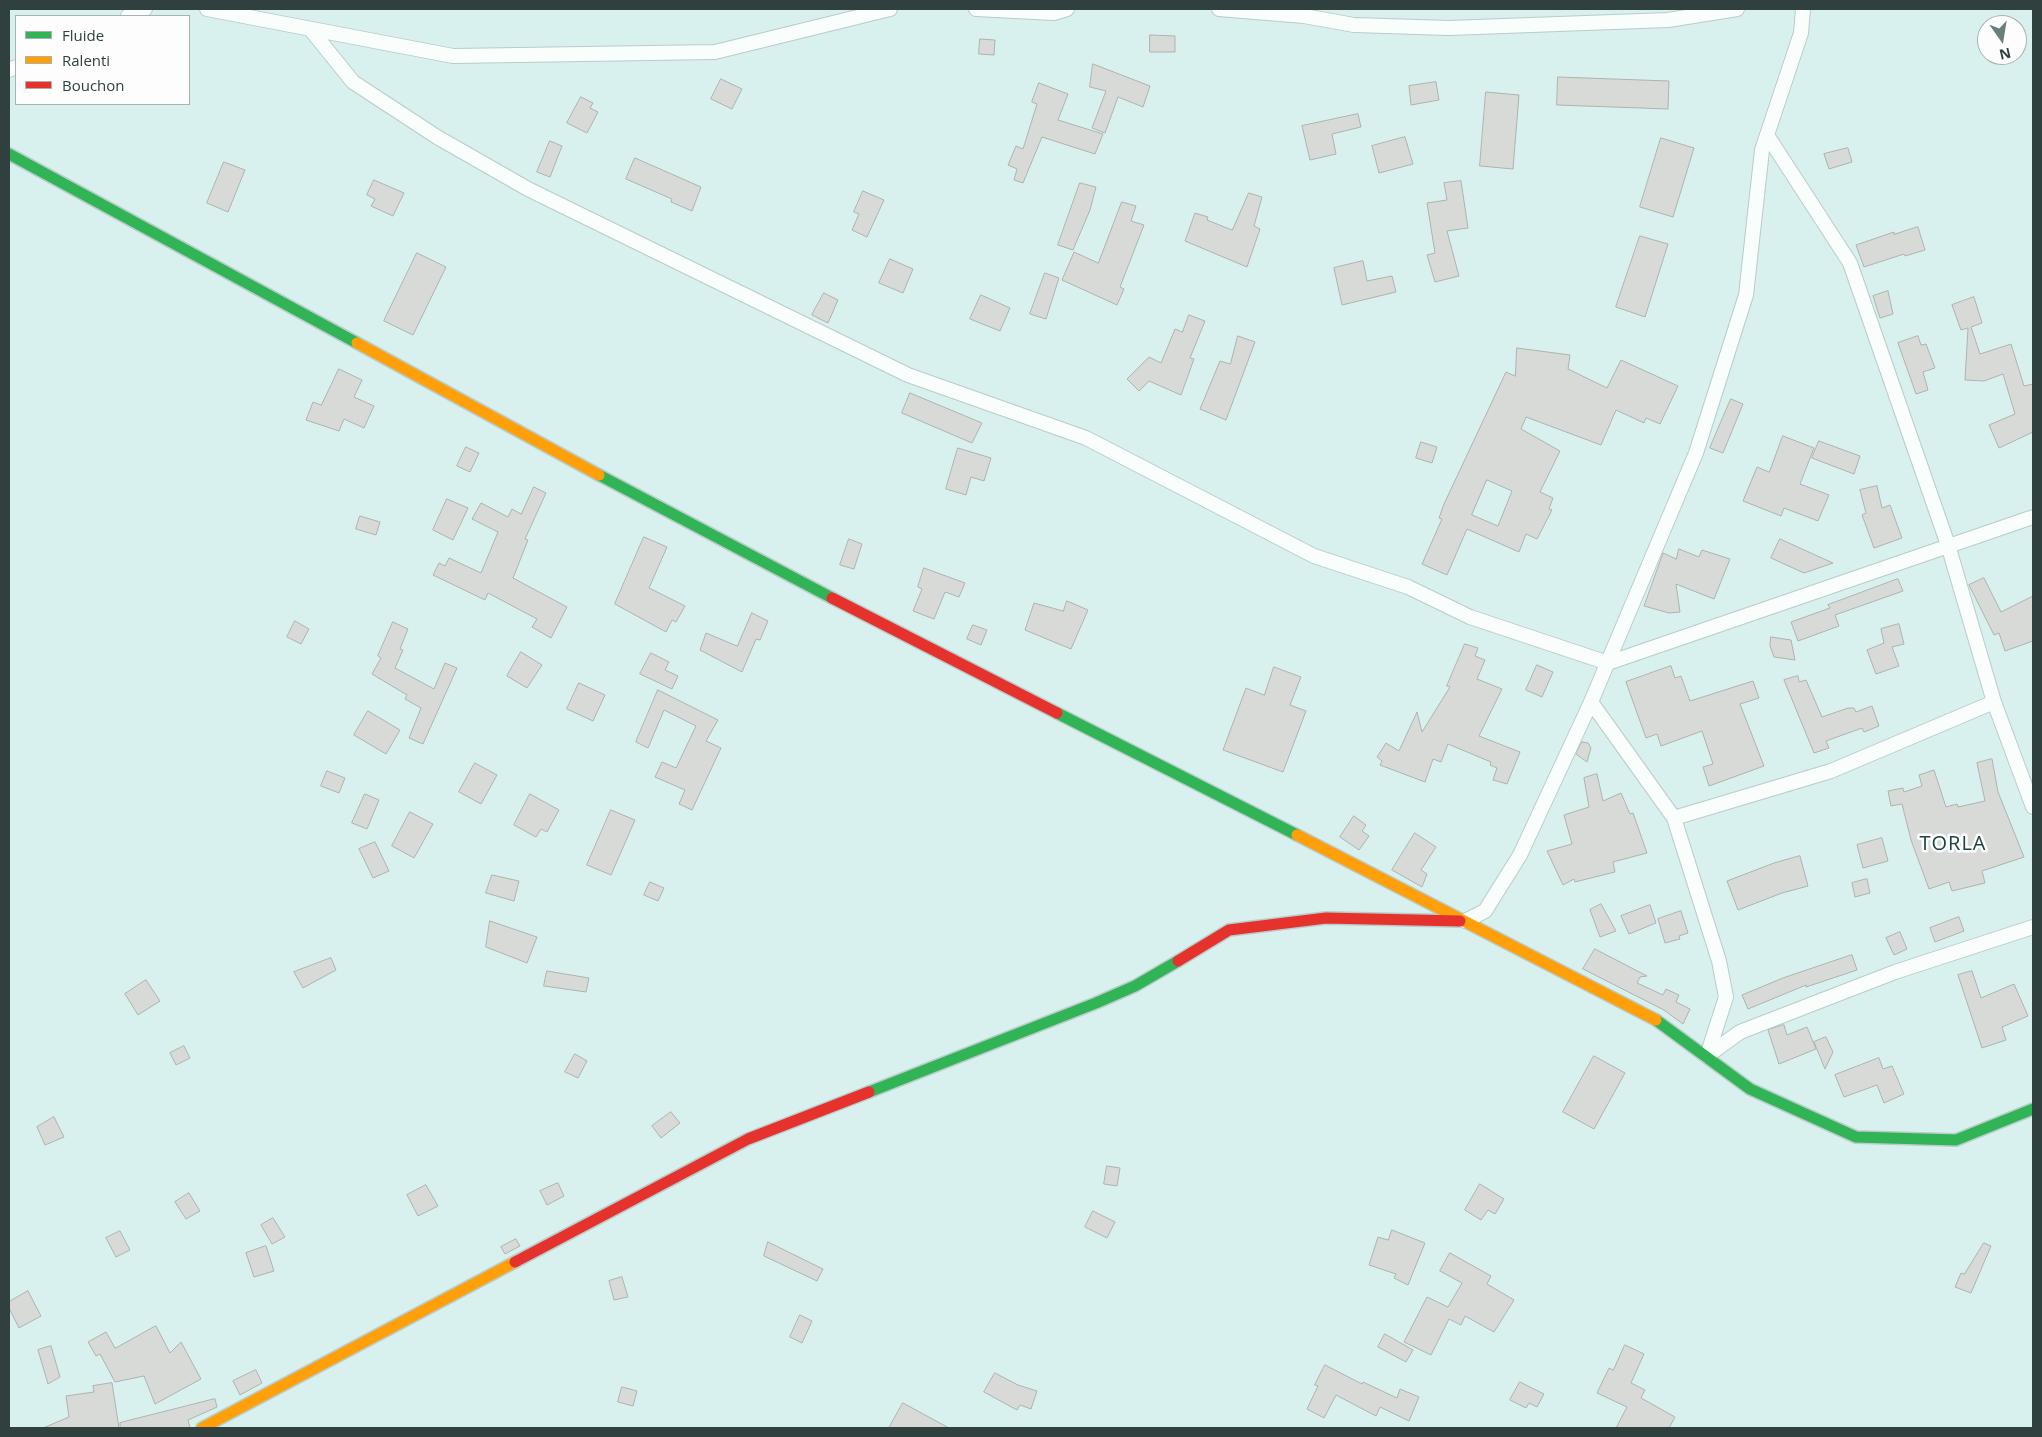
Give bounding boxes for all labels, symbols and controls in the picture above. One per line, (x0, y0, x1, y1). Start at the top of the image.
legend (15, 15, 190, 105)
north arrow (1977, 15, 2027, 65)
text: Fluide (62, 25, 104, 45)
text: N (1998, 44, 2013, 65)
text: Ralenti (62, 50, 110, 70)
text: Bouchon (62, 75, 125, 95)
district label: TORLA (1919, 832, 1987, 856)

